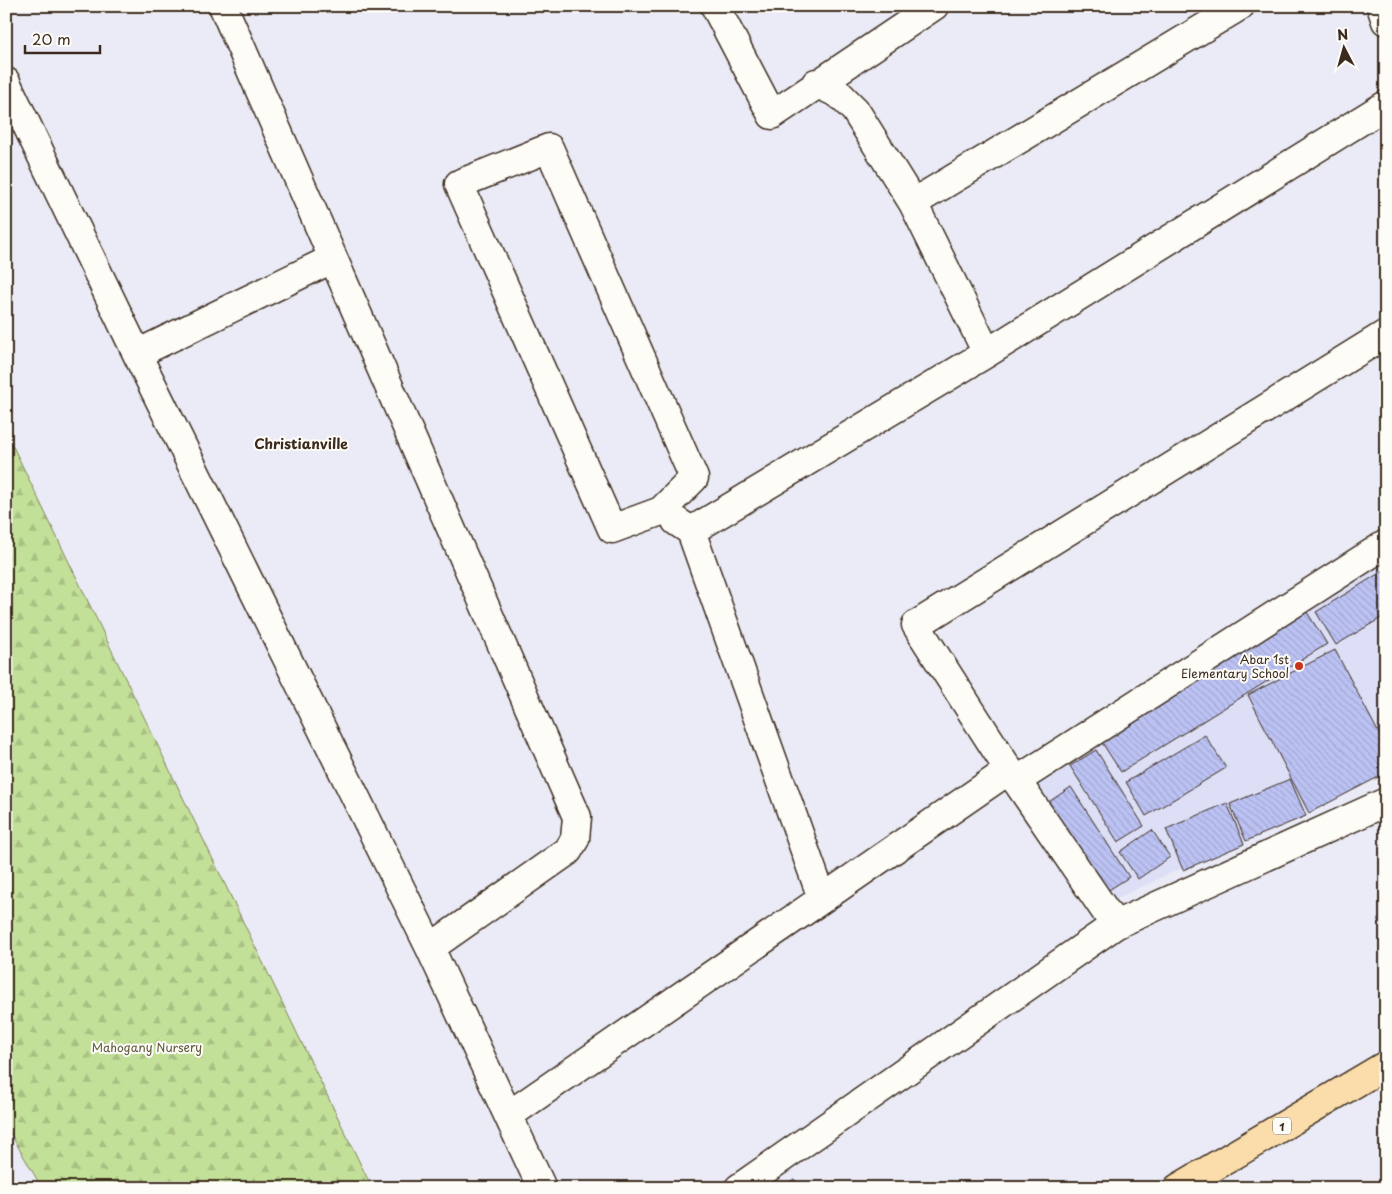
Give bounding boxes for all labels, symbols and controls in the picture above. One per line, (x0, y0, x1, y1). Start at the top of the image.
scale bar (25, 22, 100, 54)
north arrow (1320, 22, 1370, 72)
text: N (1336, 24, 1349, 46)
text: 20 m (32, 27, 71, 50)
district label: Christianville (254, 433, 348, 454)
place label: Abar 1st Elementary School (1181, 650, 1289, 682)
marker: Abar 1st Elementary School (1293, 660, 1305, 672)
park label: Mahogany Nursery (92, 1038, 202, 1056)
road number: 1 (1273, 1118, 1291, 1134)

